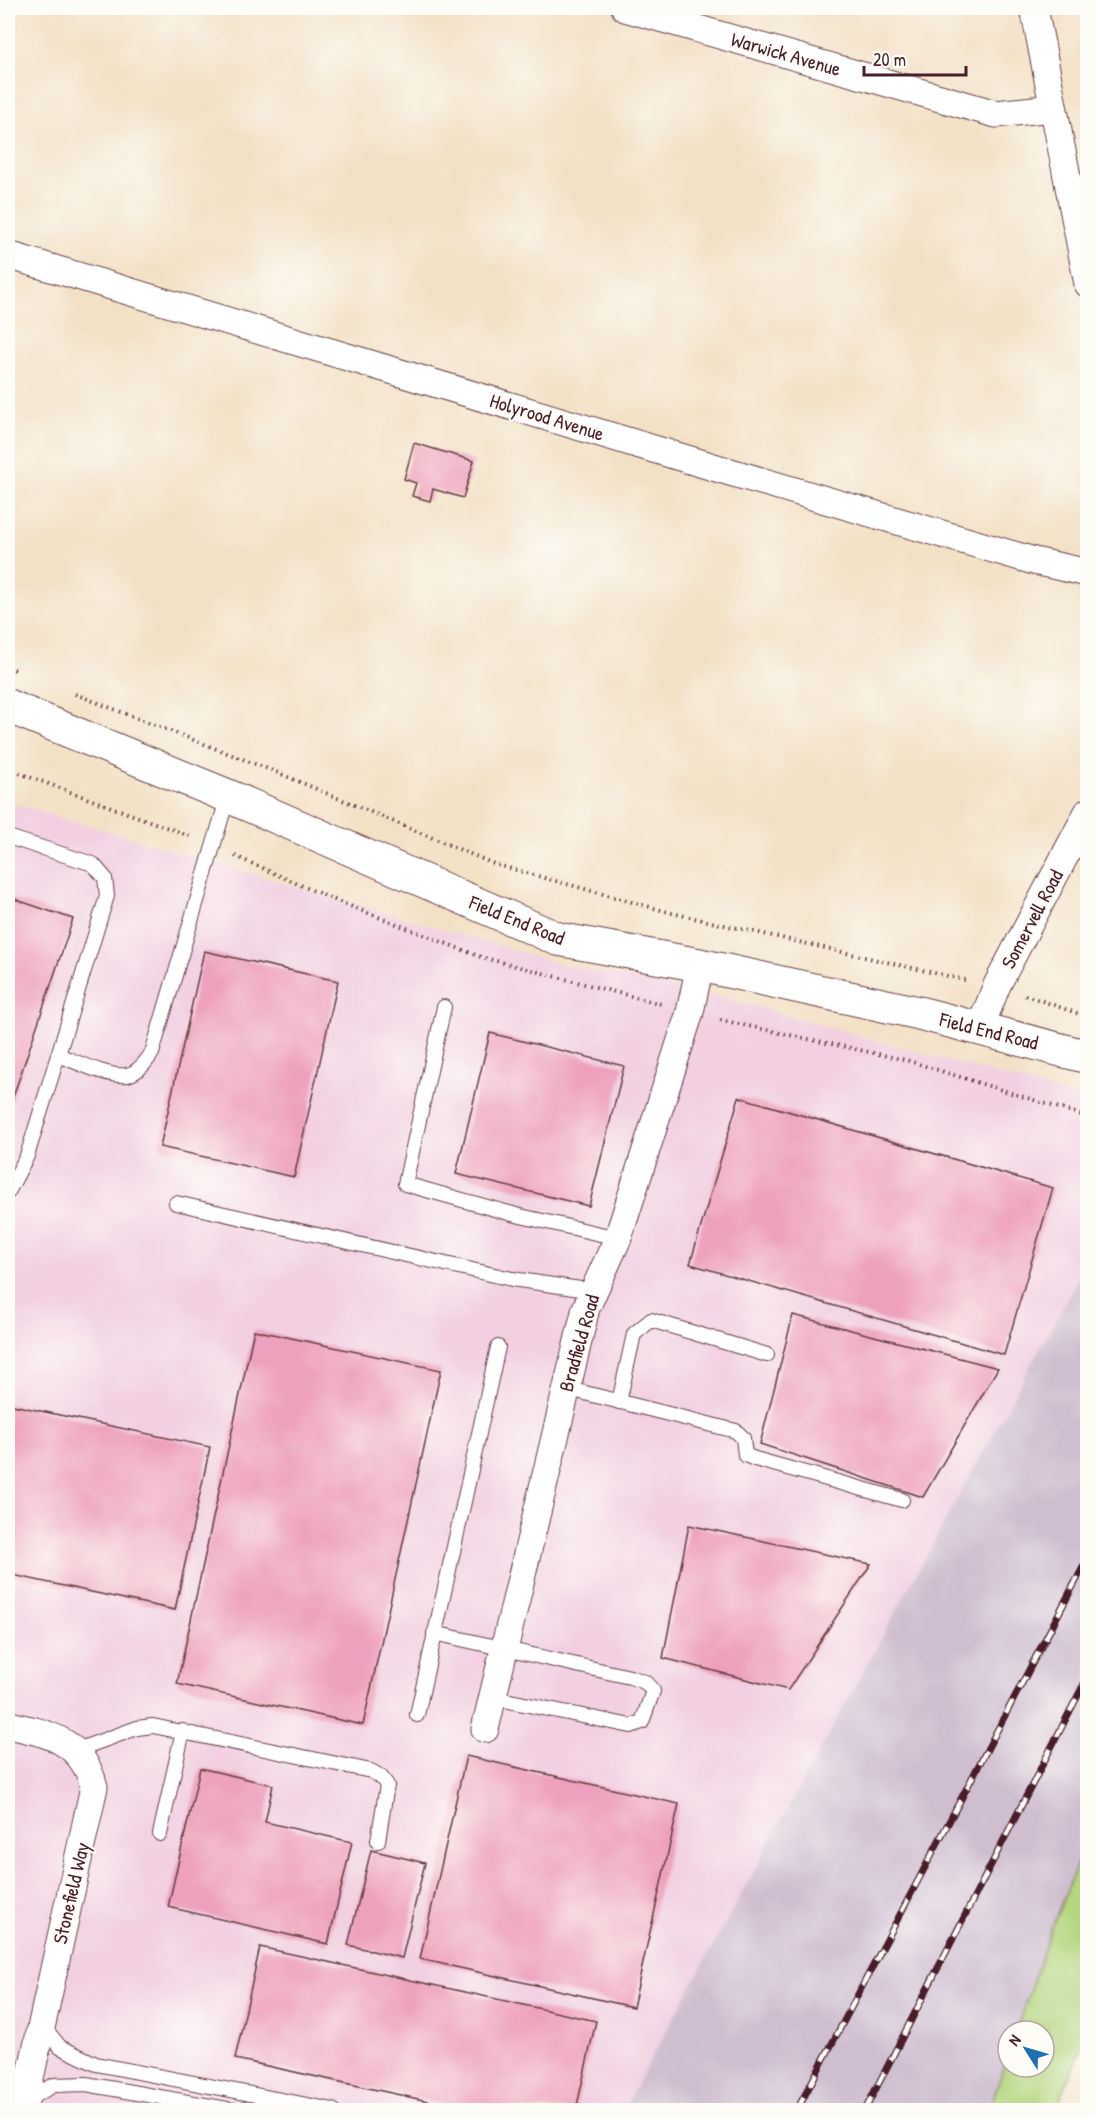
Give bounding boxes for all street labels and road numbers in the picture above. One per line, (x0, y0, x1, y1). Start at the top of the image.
street label: Warwick Avenue (728, 25, 844, 82)
street label: Holyrood Avenue (487, 386, 608, 447)
street label: Somervell Road (994, 864, 1069, 973)
street label: Field End Road (465, 888, 569, 951)
street label: Field End Road (936, 1005, 1041, 1056)
street label: Bradfield Road (552, 1291, 605, 1395)
street label: Stonefield Way (46, 1839, 95, 1946)

